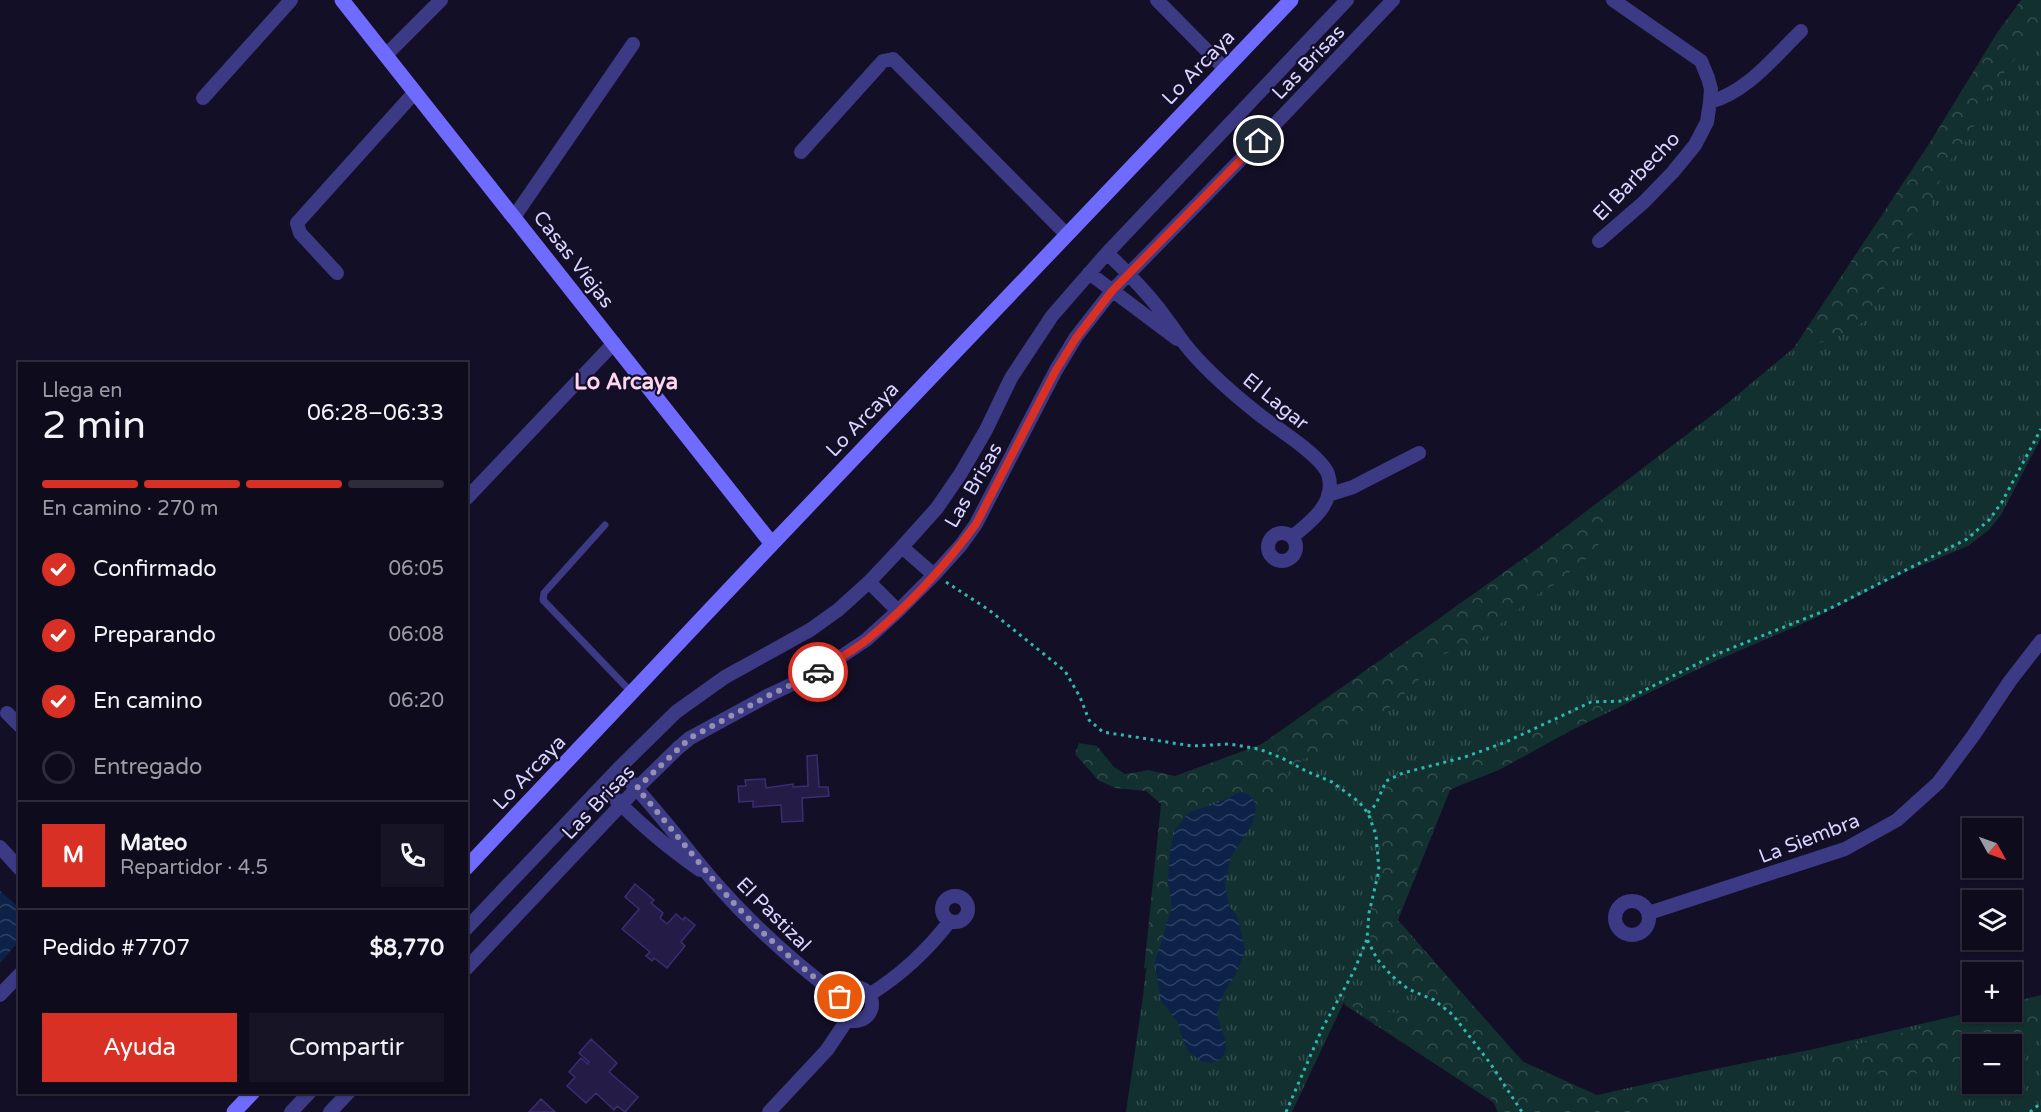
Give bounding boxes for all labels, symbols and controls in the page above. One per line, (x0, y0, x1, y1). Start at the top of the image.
street label: Las Brisas (1267, 20, 1350, 105)
street label: Lo Arcaya (1157, 25, 1240, 110)
pin (1233, 115, 1284, 166)
icon: home (1242, 124, 1275, 157)
street label: El Barbecho (1588, 127, 1685, 226)
street label: Casas Viejas (528, 206, 619, 313)
street label: El Lagar (1238, 368, 1313, 436)
district label: Lo Arcaya (574, 369, 678, 395)
street label: Lo Arcaya (821, 377, 904, 462)
text: Llega en (42, 379, 122, 403)
text: 06:28–06:33 (307, 400, 444, 426)
text: 2 min (42, 402, 146, 449)
street label: Las Brisas (940, 439, 1008, 532)
text: En camino · 270 m (42, 497, 218, 521)
icon: check (42, 553, 75, 586)
text: Confirmado (93, 556, 217, 582)
text: 06:05 (389, 557, 444, 581)
icon: check (42, 619, 75, 652)
text: Preparando (93, 622, 216, 648)
text: 06:08 (389, 623, 444, 647)
courier (788, 642, 848, 702)
icon: car (802, 656, 835, 689)
icon: check (42, 685, 75, 718)
text: En camino (93, 688, 203, 714)
text: 06:20 (389, 689, 444, 713)
street label: Lo Arcaya (488, 730, 571, 815)
text: Entregado (93, 754, 202, 780)
street label: Las Brisas (557, 760, 640, 845)
street label: La Siembra (1755, 809, 1863, 869)
north arrow (1962, 818, 2022, 878)
map controls (1962, 818, 2022, 1094)
button: phone (381, 824, 444, 887)
text: Mateo (120, 830, 187, 856)
text: M (63, 842, 84, 868)
text: Repartidor · 4.5 (120, 856, 268, 880)
street label: El Pastizal (731, 872, 816, 957)
button: layers (1962, 890, 2022, 950)
text: Pedido #7707 (42, 935, 190, 961)
text: $8,770 (370, 935, 444, 961)
button: + (1962, 962, 2022, 1022)
pin (814, 971, 865, 1022)
icon: bag (823, 980, 856, 1013)
button: Ayuda (42, 1013, 237, 1082)
button: Compartir (249, 1013, 444, 1082)
button: − (1962, 1034, 2022, 1094)

